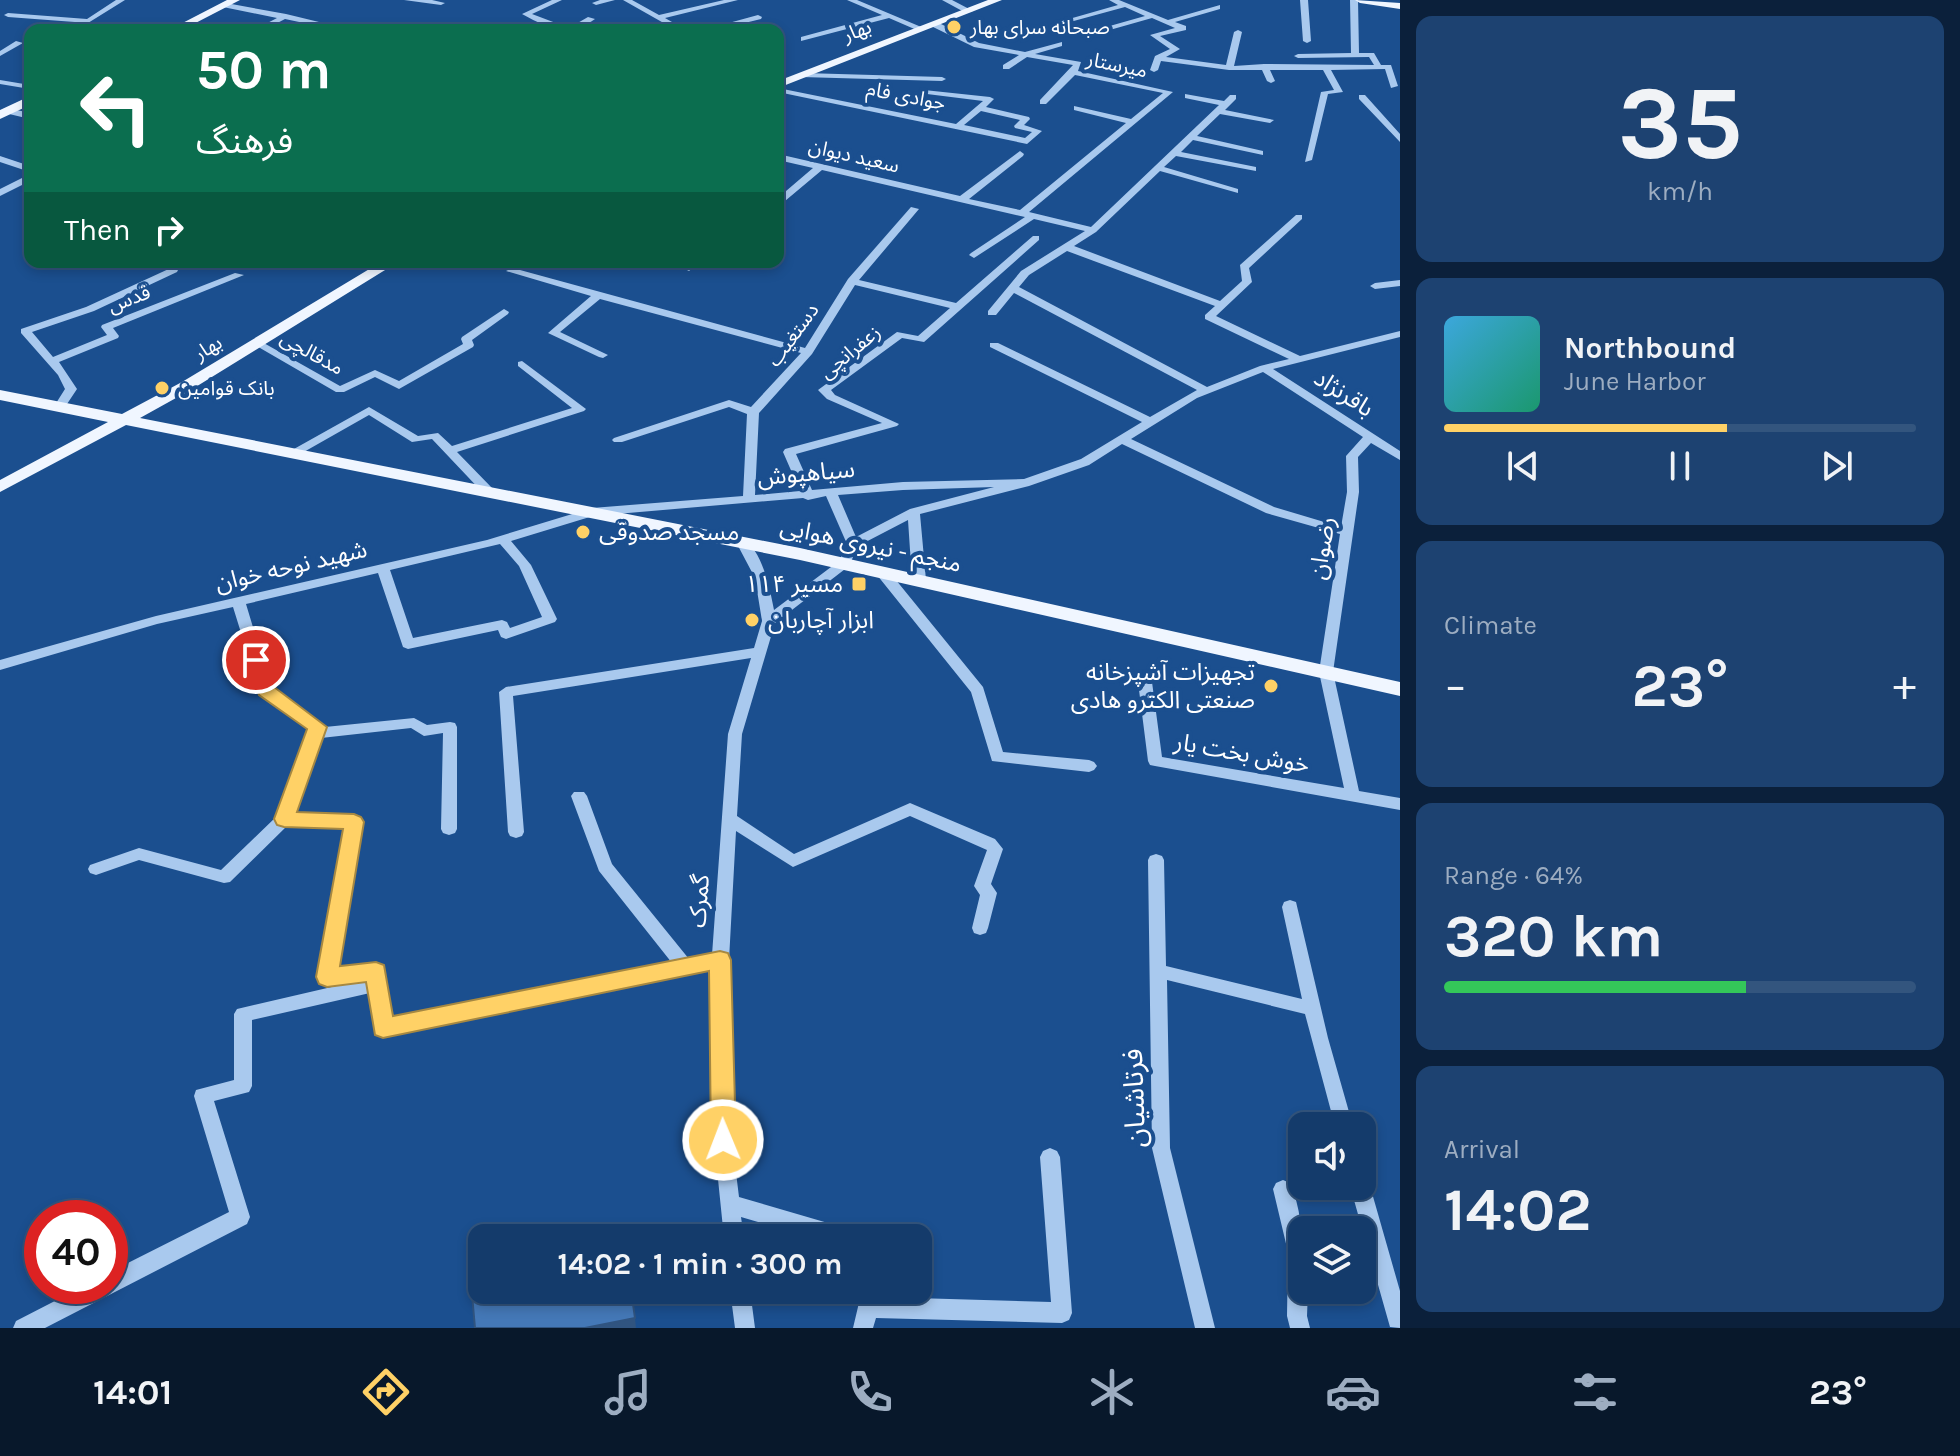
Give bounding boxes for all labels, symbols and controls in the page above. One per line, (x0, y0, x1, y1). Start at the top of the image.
street label: بهار (839, 15, 875, 47)
place label: صبحانه سرای بهار (969, 16, 1110, 39)
marker: صبحانه سرای بهار (945, 18, 963, 36)
text: 50 m (196, 37, 331, 102)
street label: میرستار (1084, 47, 1150, 83)
icon: left (64, 56, 168, 160)
text: 35 (1617, 63, 1743, 184)
street label: جوادی فام (864, 77, 947, 118)
text: فرهنگ (196, 120, 293, 162)
street label: سعید دیوان (806, 134, 902, 178)
text: km/h (1647, 176, 1713, 207)
icon: right (147, 208, 191, 252)
text: Then (64, 212, 131, 248)
street label: قدس (104, 280, 154, 318)
street label: دستغیب (762, 299, 824, 371)
street label: زعفرانچی (815, 320, 886, 384)
street label: مدقالچی (276, 326, 348, 381)
text: Northbound (1564, 330, 1736, 366)
street label: بهار (189, 331, 226, 366)
street label: باقرنژاد (1309, 363, 1379, 423)
text: June Harbor (1564, 366, 1706, 397)
place label: بانک قوامین (178, 377, 275, 400)
marker: بانک قوامین (153, 379, 171, 397)
icon: previous (1501, 444, 1545, 488)
icon: pause (1658, 444, 1702, 488)
icon: next (1815, 444, 1859, 488)
street label: سیاهپوش (756, 455, 856, 492)
street label: منجم - نیروی هوایی (777, 512, 964, 581)
street label: رضوان (1303, 515, 1341, 581)
place label: مسجد صدوقی (599, 518, 739, 546)
marker: مسجد صدوقی (574, 523, 592, 541)
street label: شهید نوحه خوان (212, 535, 370, 597)
place label: مسیر ۱۱۴ (745, 570, 843, 598)
marker: مسیر ۱۱۴ (850, 575, 868, 593)
place label: ابزار آچاربان (768, 606, 874, 635)
text: Climate (1444, 610, 1537, 641)
marker: ابزار آچاربان (743, 611, 761, 629)
pin (222, 626, 290, 694)
icon: arrive (234, 638, 278, 682)
text: 23° (1632, 651, 1728, 721)
place label: تجهیزات آشپزخانه صنعتی الکترو هادی (1071, 658, 1255, 714)
text: − (1444, 660, 1467, 711)
text: + (1893, 660, 1916, 711)
marker: تجهیزات آشپزخانه صنعتی الکترو هادی (1262, 677, 1280, 695)
street label: خوش بخت یار (1171, 727, 1312, 779)
text: Range · 64% (1444, 860, 1583, 891)
street label: گمرک (683, 872, 715, 929)
text: 320 km (1444, 901, 1663, 971)
street label: فرتاشیان (1116, 1048, 1152, 1148)
position arrow (681, 1098, 765, 1182)
map controls (1288, 1112, 1376, 1304)
button: sound (1288, 1112, 1376, 1200)
text: Arrival (1444, 1134, 1520, 1165)
text: 14:02 (1444, 1175, 1592, 1245)
speed limit sign: 40 (24, 1200, 128, 1304)
button: layers (1288, 1216, 1376, 1304)
text: 14:02 · 1 min · 300 m (558, 1246, 842, 1282)
icon: directions (358, 1364, 414, 1420)
icon: music (600, 1364, 656, 1420)
icon: phone (842, 1364, 898, 1420)
icon: climate (1084, 1364, 1140, 1420)
icon: car (1325, 1364, 1381, 1420)
icon: filters (1567, 1364, 1623, 1420)
text: 14:01 (93, 1371, 172, 1413)
text: 23° (1809, 1371, 1867, 1413)

